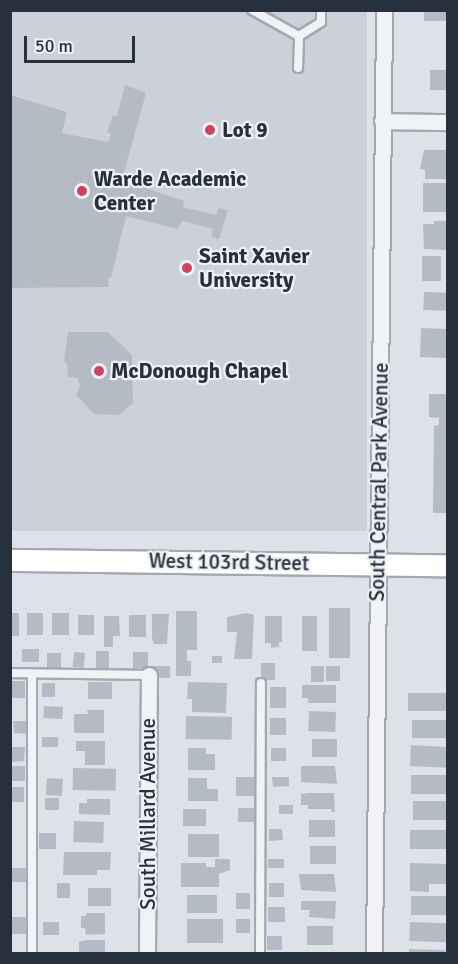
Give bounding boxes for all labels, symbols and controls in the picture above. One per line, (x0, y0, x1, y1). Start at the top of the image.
scale bar (27, 24, 138, 62)
text: 50 m (35, 35, 73, 57)
place label: Lot 9 (222, 117, 268, 143)
marker: Lot 9 (203, 123, 217, 137)
place label: Warde Academic Center (94, 166, 246, 216)
marker: Warde Academic Center (75, 184, 89, 198)
place label: Saint Xavier University (199, 243, 310, 293)
marker: Saint Xavier University (180, 261, 194, 275)
place label: McDonough Chapel (111, 358, 288, 384)
street label: South Central Park Avenue (364, 362, 394, 602)
marker: McDonough Chapel (92, 364, 106, 378)
street label: West 103rd Street (148, 548, 310, 576)
street label: South Millard Avenue (135, 718, 161, 910)

